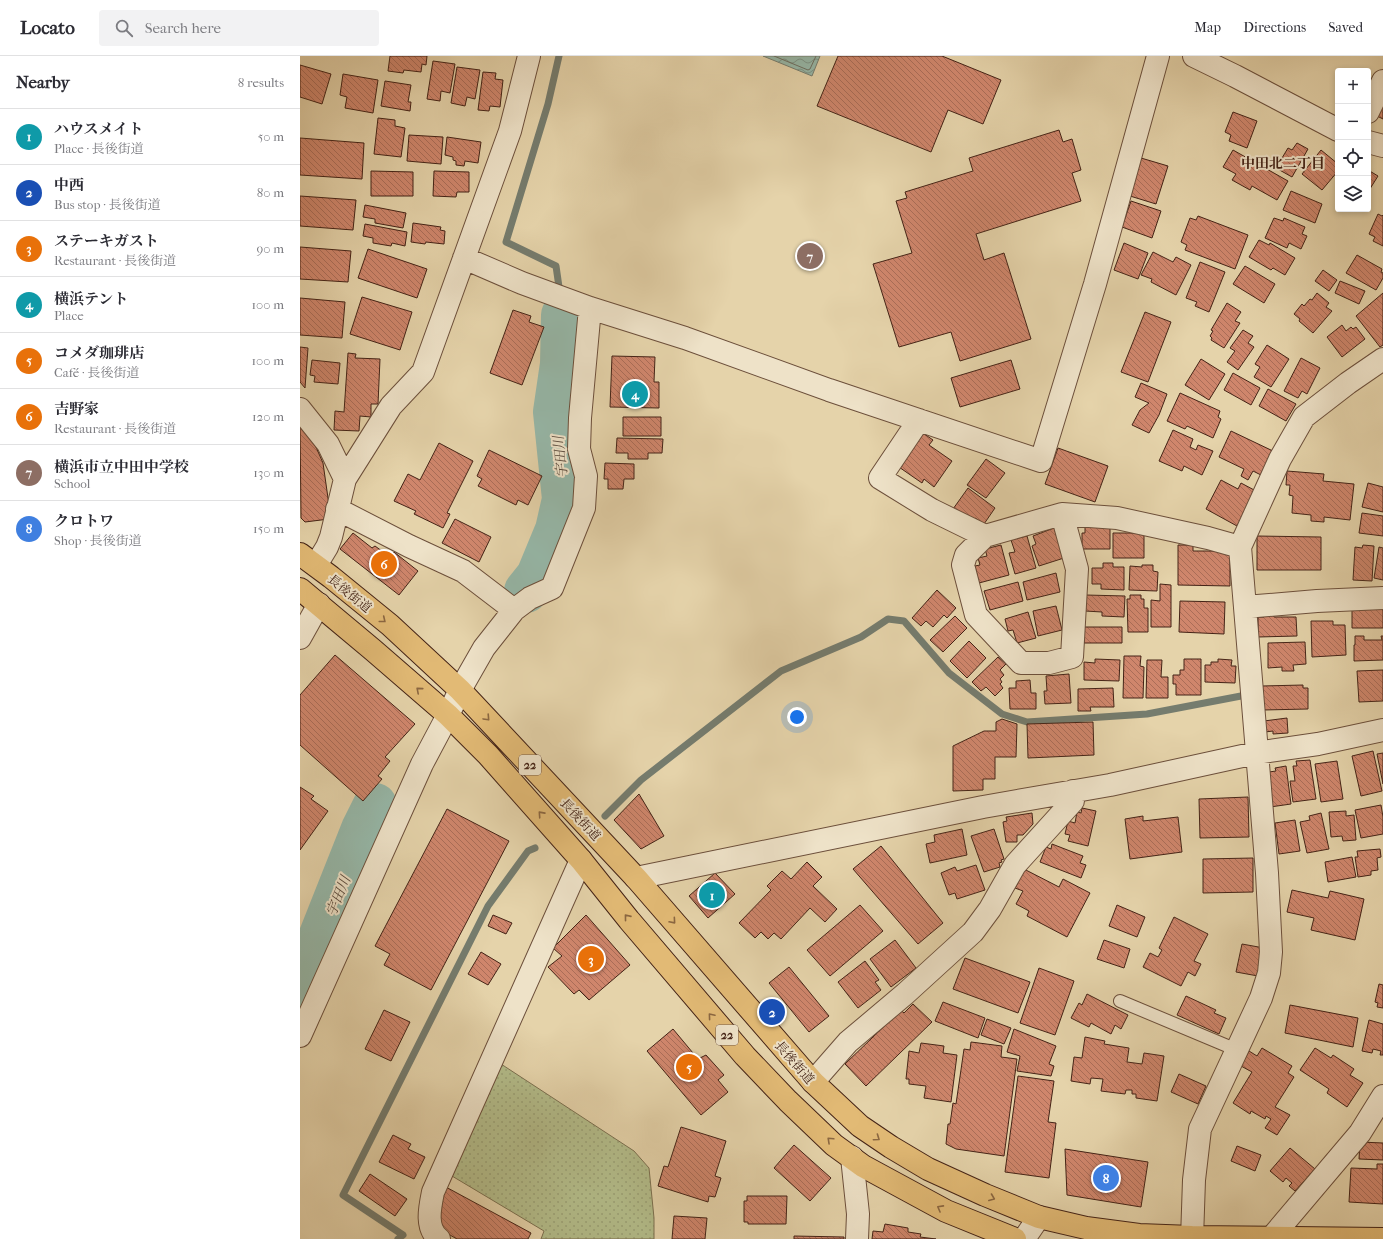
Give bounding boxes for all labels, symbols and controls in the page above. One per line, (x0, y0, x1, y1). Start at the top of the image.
search box (99, 10, 379, 46)
text: Locato (20, 17, 75, 39)
icon: search (113, 17, 135, 39)
text: Search here (145, 19, 221, 37)
text: Map (1194, 19, 1221, 36)
text: Directions (1243, 19, 1306, 36)
text: Saved (1328, 19, 1363, 36)
map controls (1335, 68, 1371, 212)
button: + (1335, 68, 1371, 104)
text: Nearby (16, 72, 70, 92)
text: 8 results (238, 75, 284, 90)
button: − (1335, 104, 1371, 140)
text: ハウスメイト (54, 120, 143, 138)
text: 1 (27, 129, 31, 144)
text: 50 m (258, 129, 284, 144)
button: locate (1335, 140, 1371, 176)
text: Place · 長後街道 (54, 141, 144, 156)
district label: 中田北二丁目 (1241, 155, 1325, 172)
text: 中西 (54, 176, 84, 194)
button: layers (1335, 176, 1371, 212)
text: 2 (26, 185, 32, 200)
text: 80 m (257, 185, 284, 200)
text: Bus stop · 長後街道 (54, 197, 161, 212)
text: ステーキガスト (54, 232, 159, 250)
text: 3 (26, 241, 32, 256)
text: 90 m (256, 241, 284, 256)
pin: 7 (797, 241, 823, 271)
text: Restaurant · 長後街道 (54, 253, 176, 268)
text: 横浜テント (54, 290, 128, 308)
text: 4 (25, 297, 33, 312)
text: 100 m (251, 297, 284, 312)
text: Place (54, 308, 84, 323)
text: コメダ珈琲店 (54, 344, 144, 362)
text: 5 (26, 353, 32, 368)
text: 100 m (251, 353, 284, 368)
text: Café · 長後街道 (54, 365, 140, 380)
pin: 4 (622, 379, 648, 409)
text: 吉野家 (54, 400, 99, 418)
text: 6 (25, 409, 33, 424)
text: 120 m (252, 409, 284, 424)
text: Restaurant · 長後街道 (54, 421, 176, 436)
water label: 宇田川 (550, 433, 571, 479)
text: 横浜市立中田中学校 (54, 458, 189, 476)
text: 7 (26, 465, 32, 480)
text: 130 m (253, 465, 284, 480)
text: School (54, 476, 90, 491)
text: クロトワ (54, 512, 114, 530)
text: 8 (26, 521, 32, 536)
text: 150 m (253, 521, 284, 536)
text: Shop · 長後街道 (54, 533, 142, 548)
pin: 6 (371, 549, 397, 579)
street label: 長後街道 (325, 571, 375, 616)
one-way arrow (379, 615, 386, 622)
one-way arrow (416, 687, 424, 694)
your location (787, 707, 807, 727)
one-way arrow (482, 713, 490, 721)
road number: 22 (519, 755, 541, 775)
street label: 長後街道 (557, 795, 604, 843)
one-way arrow (538, 811, 545, 819)
water label: 宇田川 (323, 872, 355, 919)
pin: 1 (699, 880, 725, 910)
one-way arrow (624, 914, 631, 922)
one-way arrow (668, 916, 675, 923)
pin: 3 (578, 944, 604, 974)
pin: 2 (759, 997, 785, 1027)
one-way arrow (708, 1013, 715, 1021)
road number: 22 (716, 1025, 738, 1045)
street label: 長後街道 (772, 1038, 817, 1087)
pin: 5 (676, 1052, 702, 1082)
one-way arrow (873, 1133, 880, 1141)
one-way arrow (827, 1138, 835, 1145)
pin: 8 (1093, 1163, 1119, 1193)
one-way arrow (988, 1194, 995, 1202)
one-way arrow (937, 1206, 944, 1213)

